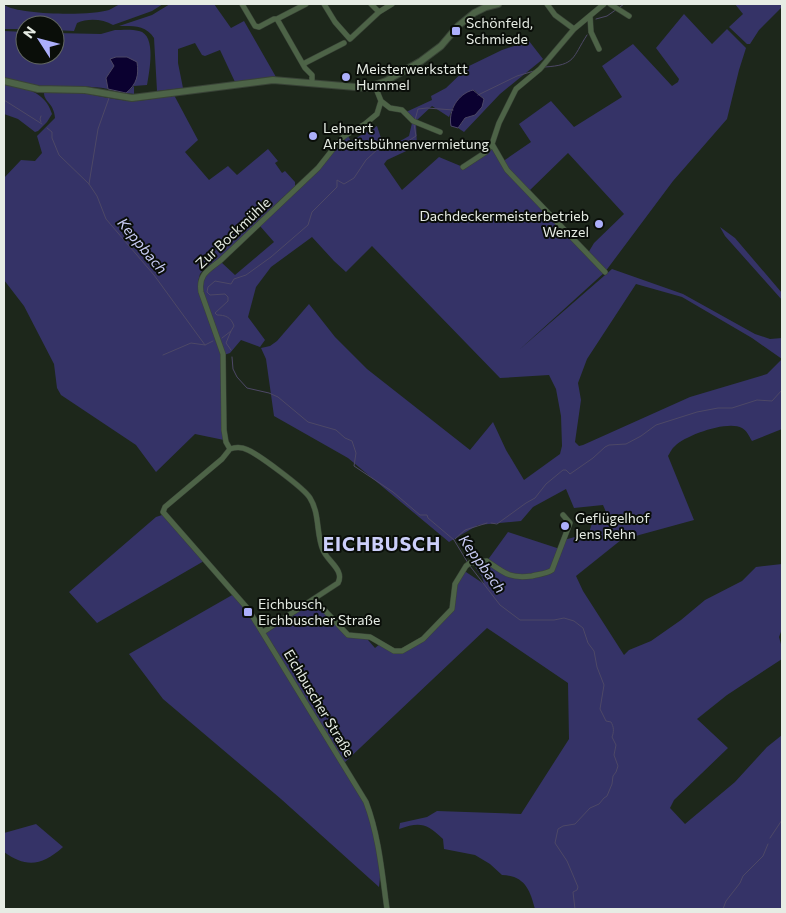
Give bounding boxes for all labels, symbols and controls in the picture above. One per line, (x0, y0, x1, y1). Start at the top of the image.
place label: Schönfeld, Schmiede (466, 14, 533, 47)
north arrow (15, 15, 65, 65)
text: N (19, 23, 39, 41)
marker: Schönfeld, Schmiede (450, 25, 462, 37)
place label: Meisterwerkstatt Hummel (356, 60, 468, 93)
marker: Meisterwerkstatt Hummel (340, 71, 352, 83)
place label: Lehnert Arbeitsbühnenvermietung (323, 119, 490, 152)
marker: Lehnert Arbeitsbühnenvermietung (307, 130, 319, 142)
street label: Zur Bockmühle (192, 194, 274, 272)
place label: Dachdeckermeisterbetrieb Wenzel (419, 207, 589, 240)
water label: Keppbach (114, 214, 171, 277)
marker: Dachdeckermeisterbetrieb Wenzel (593, 218, 605, 230)
place label: Geflügelhof Jens Rehn (575, 509, 650, 542)
marker: Geflügelhof Jens Rehn (559, 520, 571, 532)
water label: Keppbach (456, 531, 510, 596)
district label: EICHBUSCH (323, 532, 441, 555)
place label: Eichbusch, Eichbuscher Straße (258, 595, 380, 628)
marker: Eichbusch, Eichbuscher Straße (242, 606, 254, 618)
street label: Eichbuscher Straße (281, 646, 358, 760)

